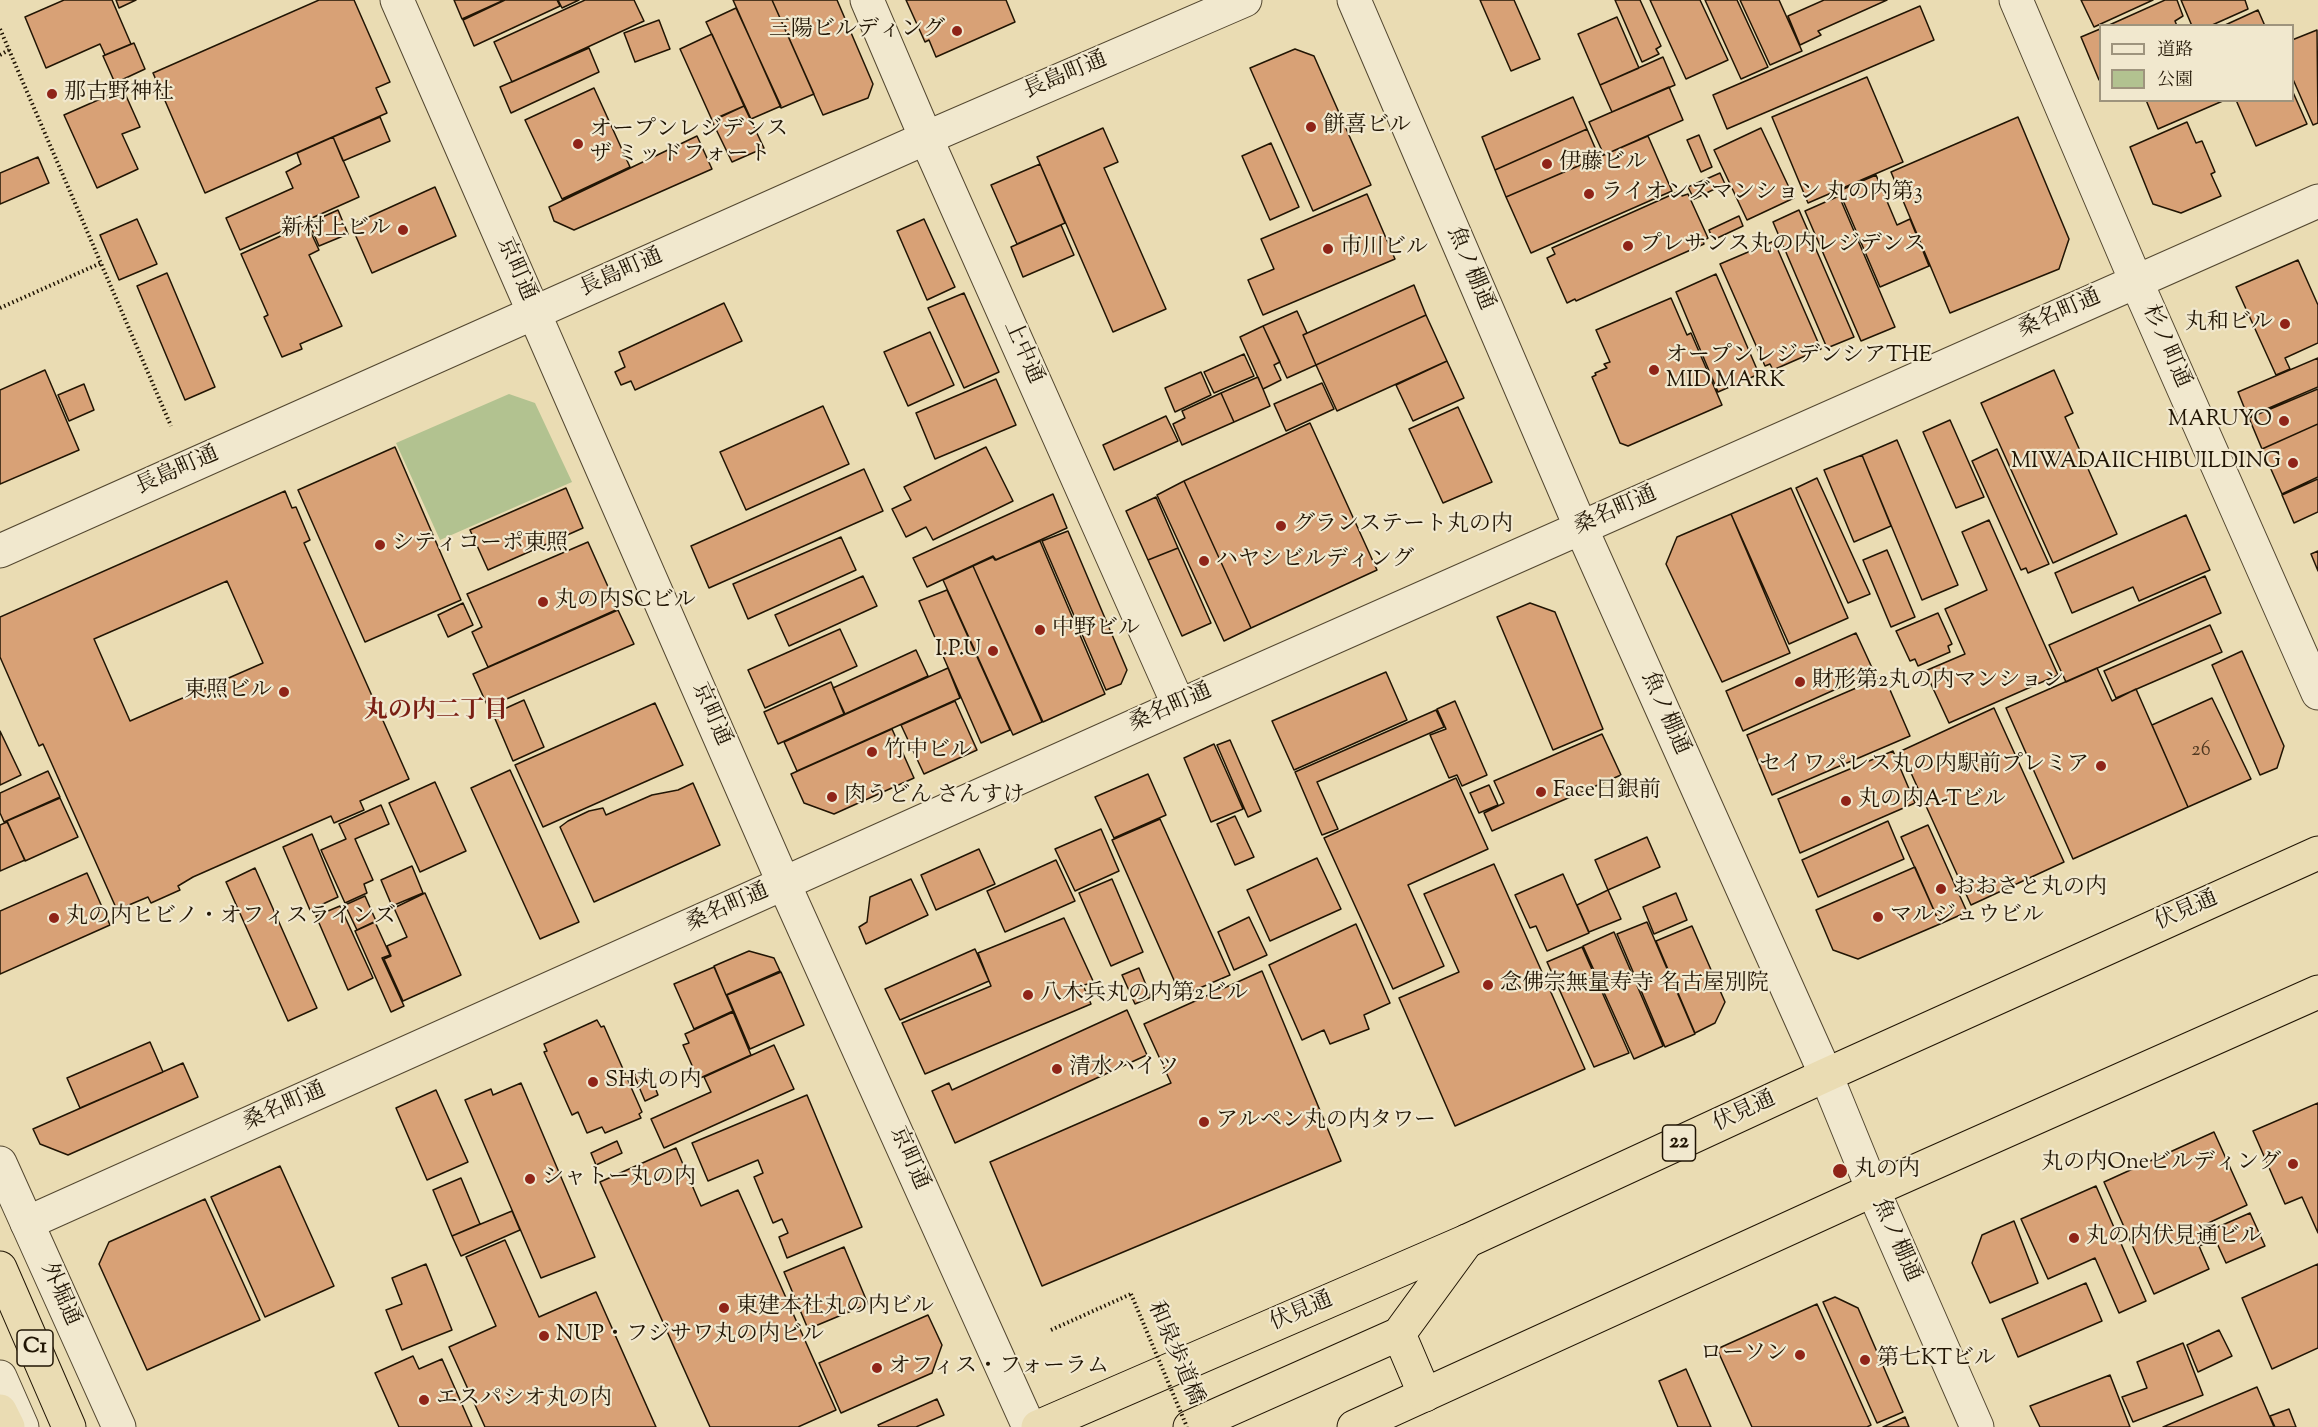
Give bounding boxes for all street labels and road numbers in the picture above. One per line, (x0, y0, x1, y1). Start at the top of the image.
street label: 長島町通 (1020, 48, 1112, 106)
street label: 魚ノ棚通 (1440, 223, 1498, 315)
street label: 京町通 (490, 234, 540, 306)
street label: 長島町通 (576, 244, 668, 304)
street label: 桑名町通 (2014, 285, 2106, 345)
street label: 杉ノ町通 (2135, 301, 2195, 393)
street label: 上中通 (997, 317, 1047, 389)
street label: 長島町通 (132, 442, 224, 502)
street label: 桑名町通 (1570, 482, 1662, 542)
street label: 魚ノ棚通 (1634, 668, 1694, 760)
street label: 京町通 (685, 679, 735, 751)
street label: 桑名町通 (1125, 679, 1217, 739)
street label: 桑名町通 (682, 879, 774, 939)
street label: 伏見通 (2151, 887, 2223, 937)
street label: 桑名町通 (239, 1078, 331, 1138)
street label: 伏見通 (1710, 1087, 1780, 1139)
street label: 京町通 (883, 1123, 933, 1195)
road number: 22 (1662, 1125, 1696, 1161)
street label: 魚ノ棚通 (1865, 1195, 1925, 1287)
street label: 外堀通 (34, 1259, 84, 1331)
street label: 伏見通 (1266, 1288, 1338, 1338)
street label: 和泉歩道橋 (1140, 1298, 1208, 1410)
road number: C1 (17, 1330, 53, 1366)

